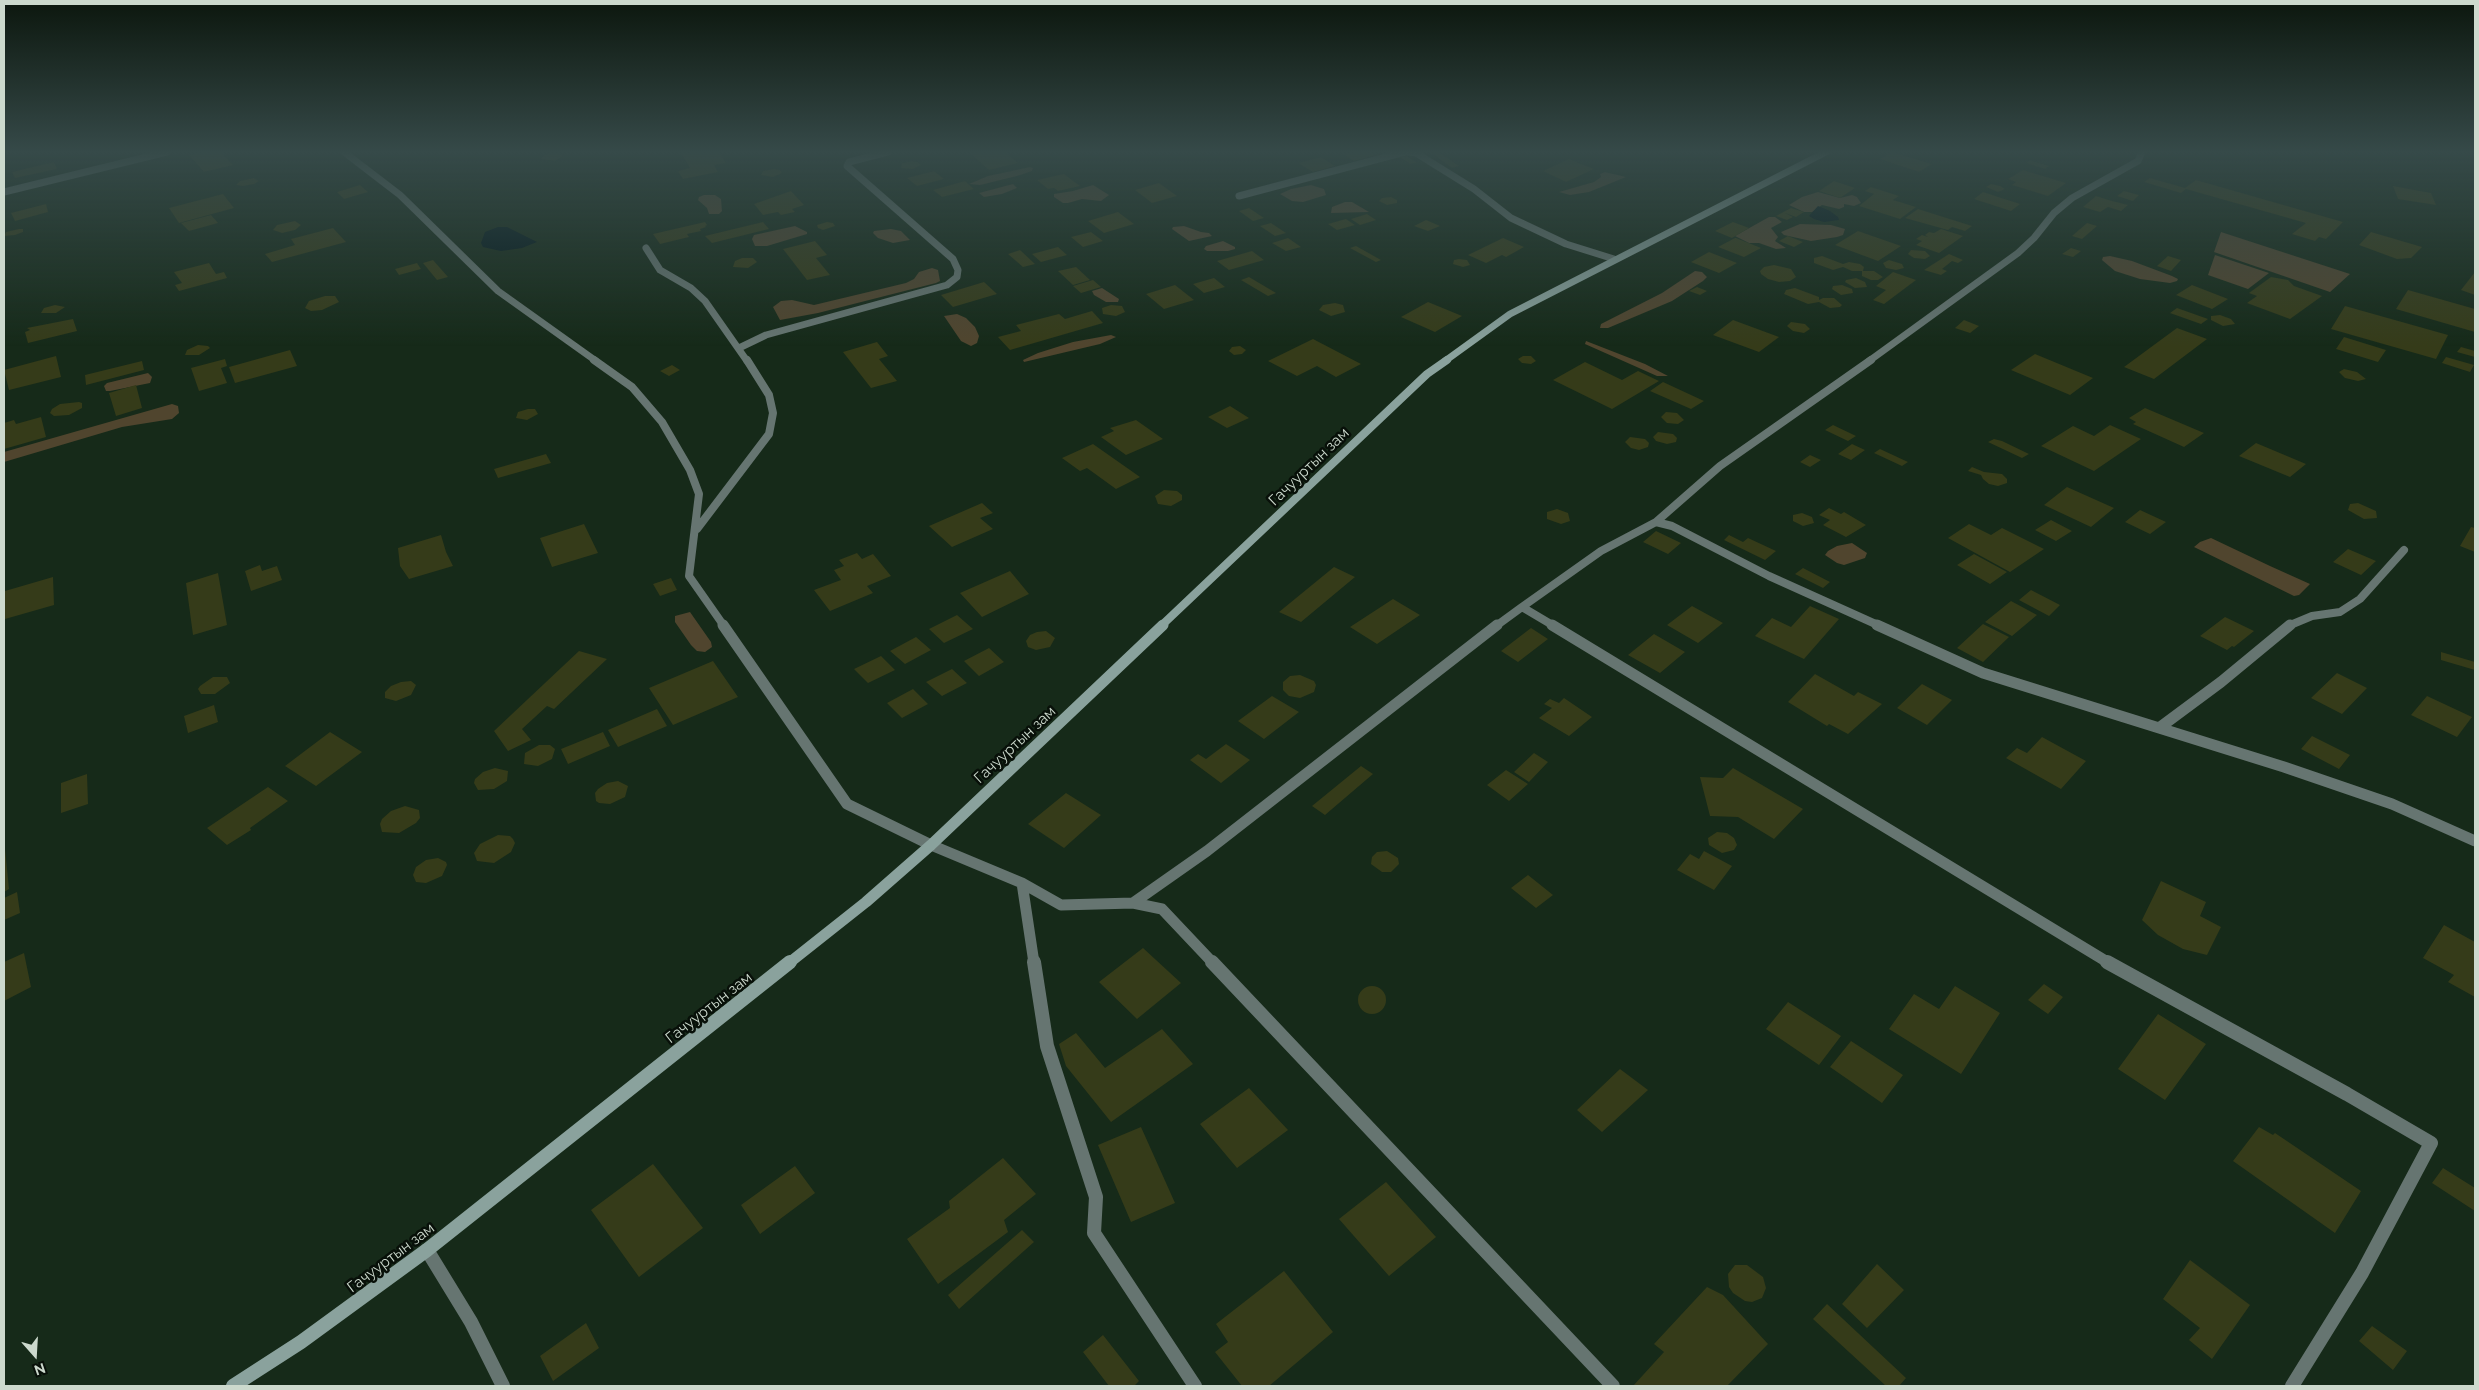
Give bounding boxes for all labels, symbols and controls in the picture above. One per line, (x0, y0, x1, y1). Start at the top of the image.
street label: Гачууртын зам (1265, 424, 1353, 510)
street label: Гачууртын зам (971, 703, 1059, 787)
street label: Гачууртын зам (662, 969, 756, 1047)
street label: Гачууртын зам (344, 1219, 438, 1297)
north arrow (10, 1330, 60, 1380)
text: N (32, 1360, 48, 1378)

